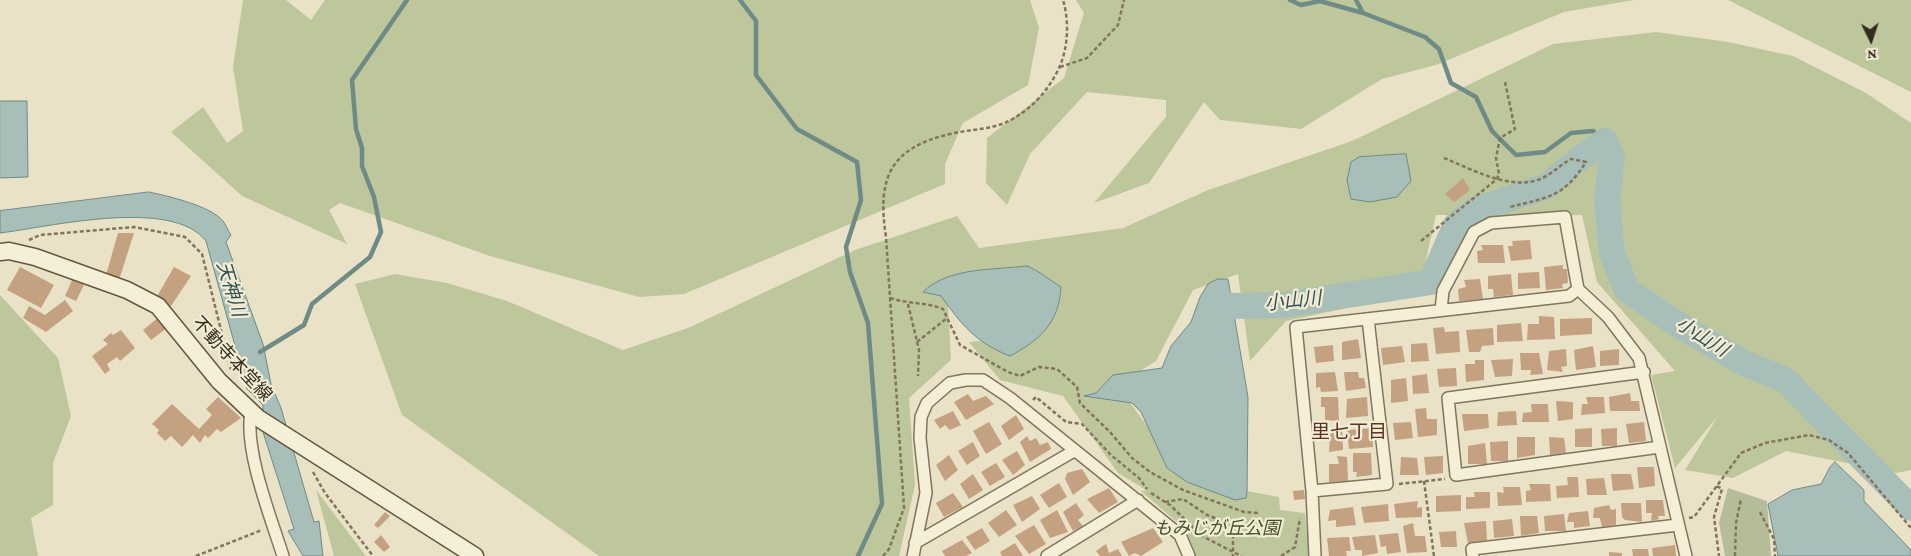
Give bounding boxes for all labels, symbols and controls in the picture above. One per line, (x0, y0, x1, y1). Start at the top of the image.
north arrow (1846, 15, 1896, 65)
text: N (1867, 47, 1877, 63)
water label: 天神川 (212, 258, 250, 320)
water label: 小山川 (1263, 287, 1323, 315)
street label: 不動寺本堂線 (187, 312, 277, 406)
water label: 小山川 (1672, 312, 1732, 362)
district label: 里七丁目 (1311, 421, 1387, 443)
park label: もみじが丘公園 (1154, 517, 1280, 539)

